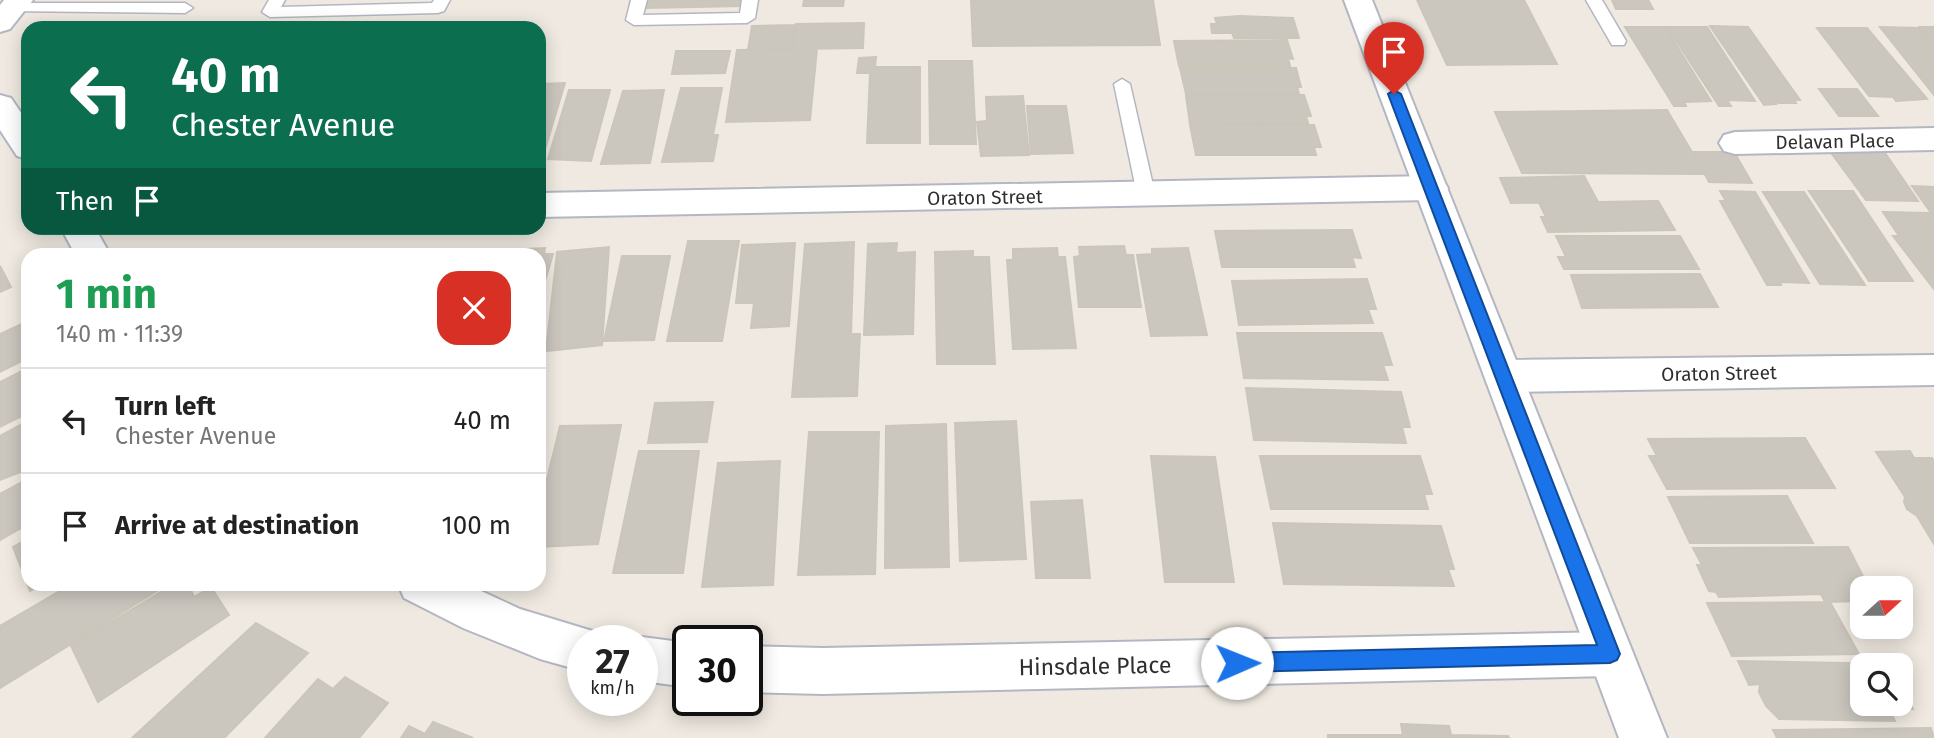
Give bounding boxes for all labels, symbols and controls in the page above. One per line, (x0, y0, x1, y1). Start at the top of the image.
pin (1364, 22, 1424, 94)
icon: arrive (1375, 33, 1413, 71)
text: 40 m (171, 46, 280, 105)
icon: left (56, 49, 147, 140)
text: Chester Avenue (171, 106, 395, 144)
street label: Delavan Place (1775, 129, 1895, 154)
icon: arrive (128, 182, 166, 220)
street label: Oraton Street (927, 185, 1043, 210)
text: Then (56, 186, 114, 217)
text: 1 min (56, 269, 157, 319)
button: close (437, 271, 511, 345)
text: 140 m · 11:39 (56, 320, 183, 348)
street label: Oraton Street (1661, 361, 1777, 386)
text: Turn left (115, 391, 216, 422)
icon: left (56, 402, 94, 440)
text: 40 m (453, 405, 511, 436)
text: Chester Avenue (115, 422, 276, 450)
icon: arrive (56, 507, 94, 545)
text: Arrive at destination (115, 510, 359, 541)
text: 100 m (442, 510, 511, 541)
north arrow (1850, 576, 1913, 639)
map controls (1850, 576, 1913, 716)
speed limit sign: 30 (672, 625, 763, 716)
position arrow (1200, 626, 1274, 700)
text: 27 (595, 640, 630, 682)
street label: Hinsdale Place (1018, 651, 1172, 681)
button: search (1850, 653, 1913, 716)
text: km/h (590, 677, 635, 699)

